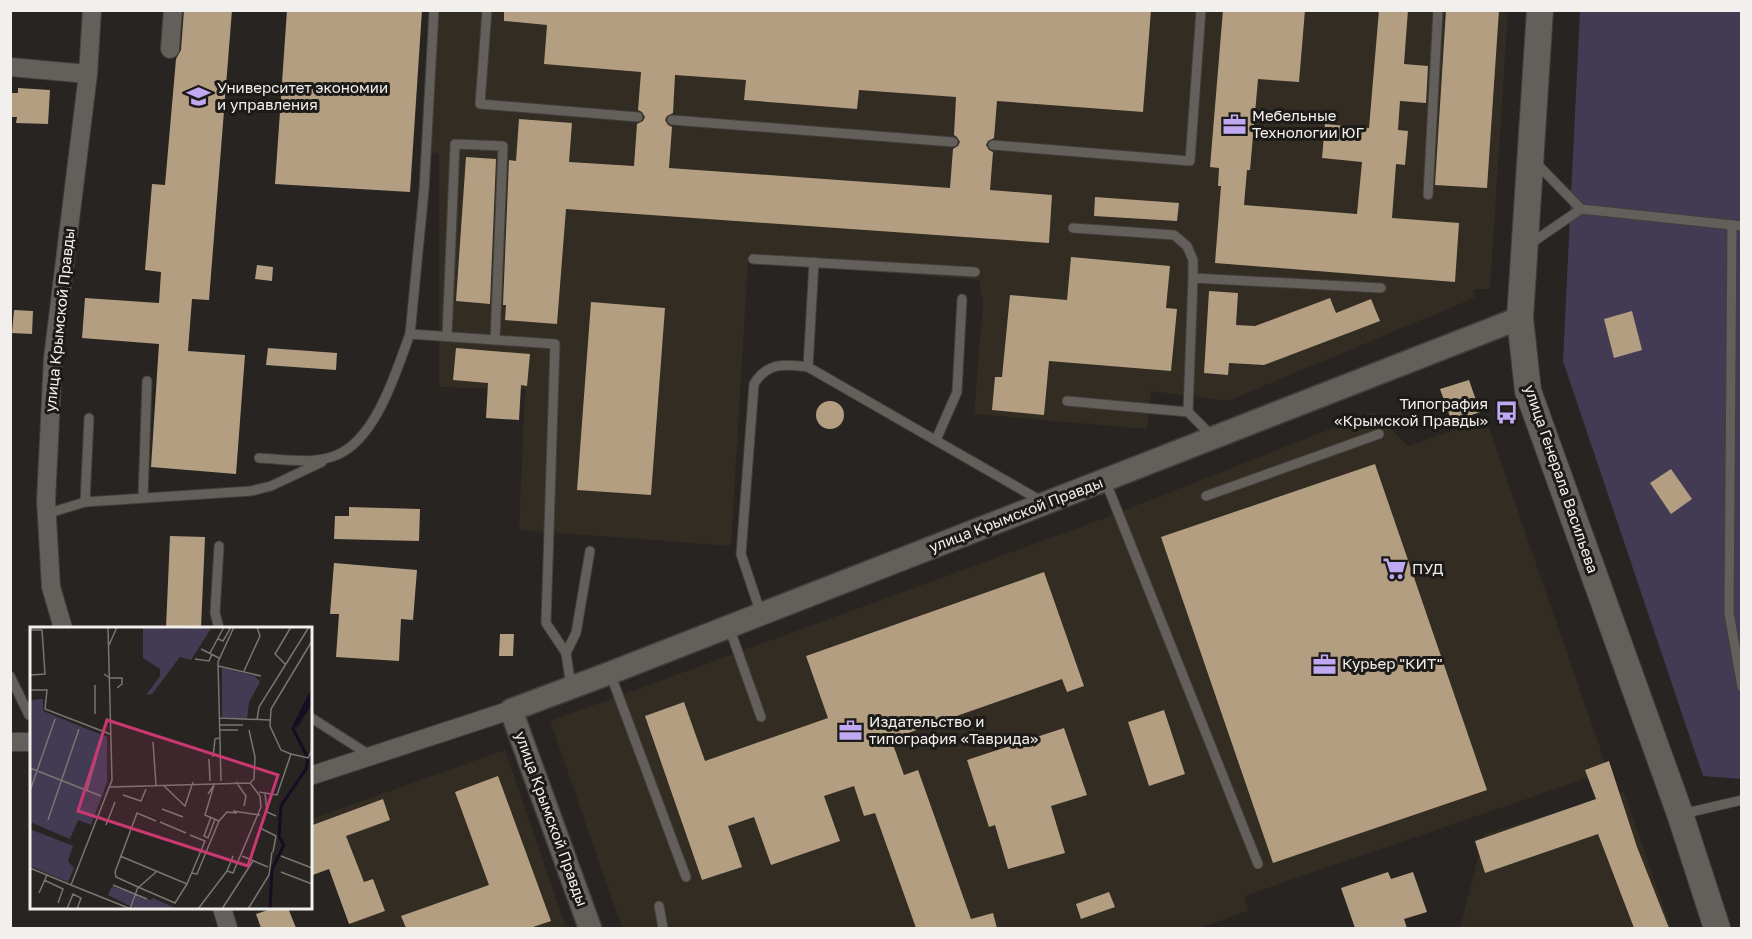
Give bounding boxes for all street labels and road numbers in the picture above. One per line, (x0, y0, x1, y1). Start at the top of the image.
street label: улица Крымской Правды (40, 227, 78, 413)
street label: улица Генерала Васильева (1521, 382, 1603, 575)
street label: улица Крымской Правды (926, 473, 1105, 556)
street label: улица Крымской Правды (512, 729, 592, 909)

